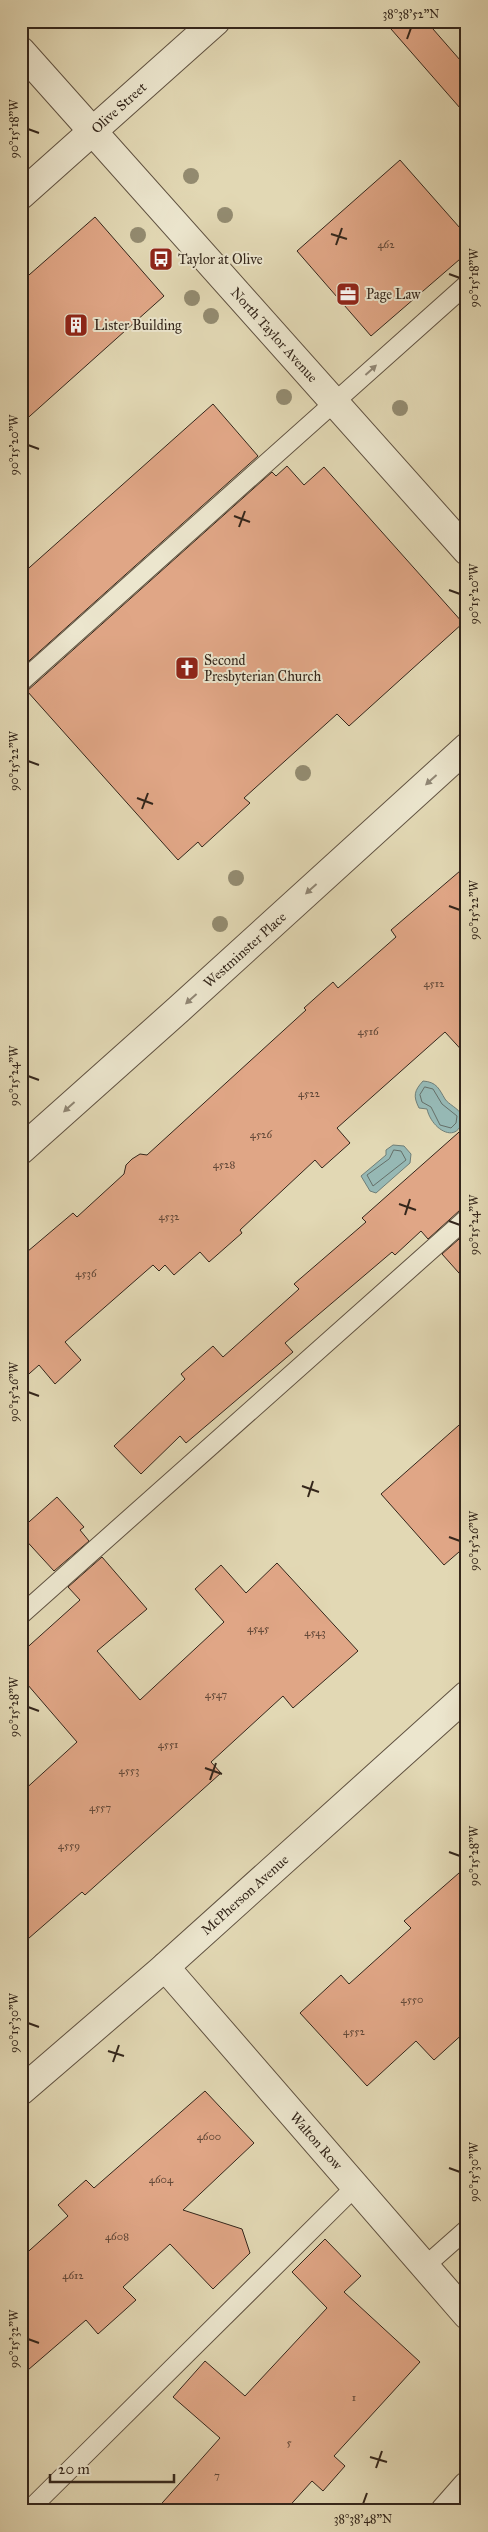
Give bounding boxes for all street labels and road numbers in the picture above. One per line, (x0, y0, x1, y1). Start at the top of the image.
street label: Olive Street (88, 79, 150, 137)
street label: North Taylor Avenue (227, 284, 321, 386)
street label: Westminster Place (200, 908, 290, 992)
street label: McPherson Avenue (198, 1851, 292, 1939)
street label: Walton Row (286, 2109, 346, 2174)

